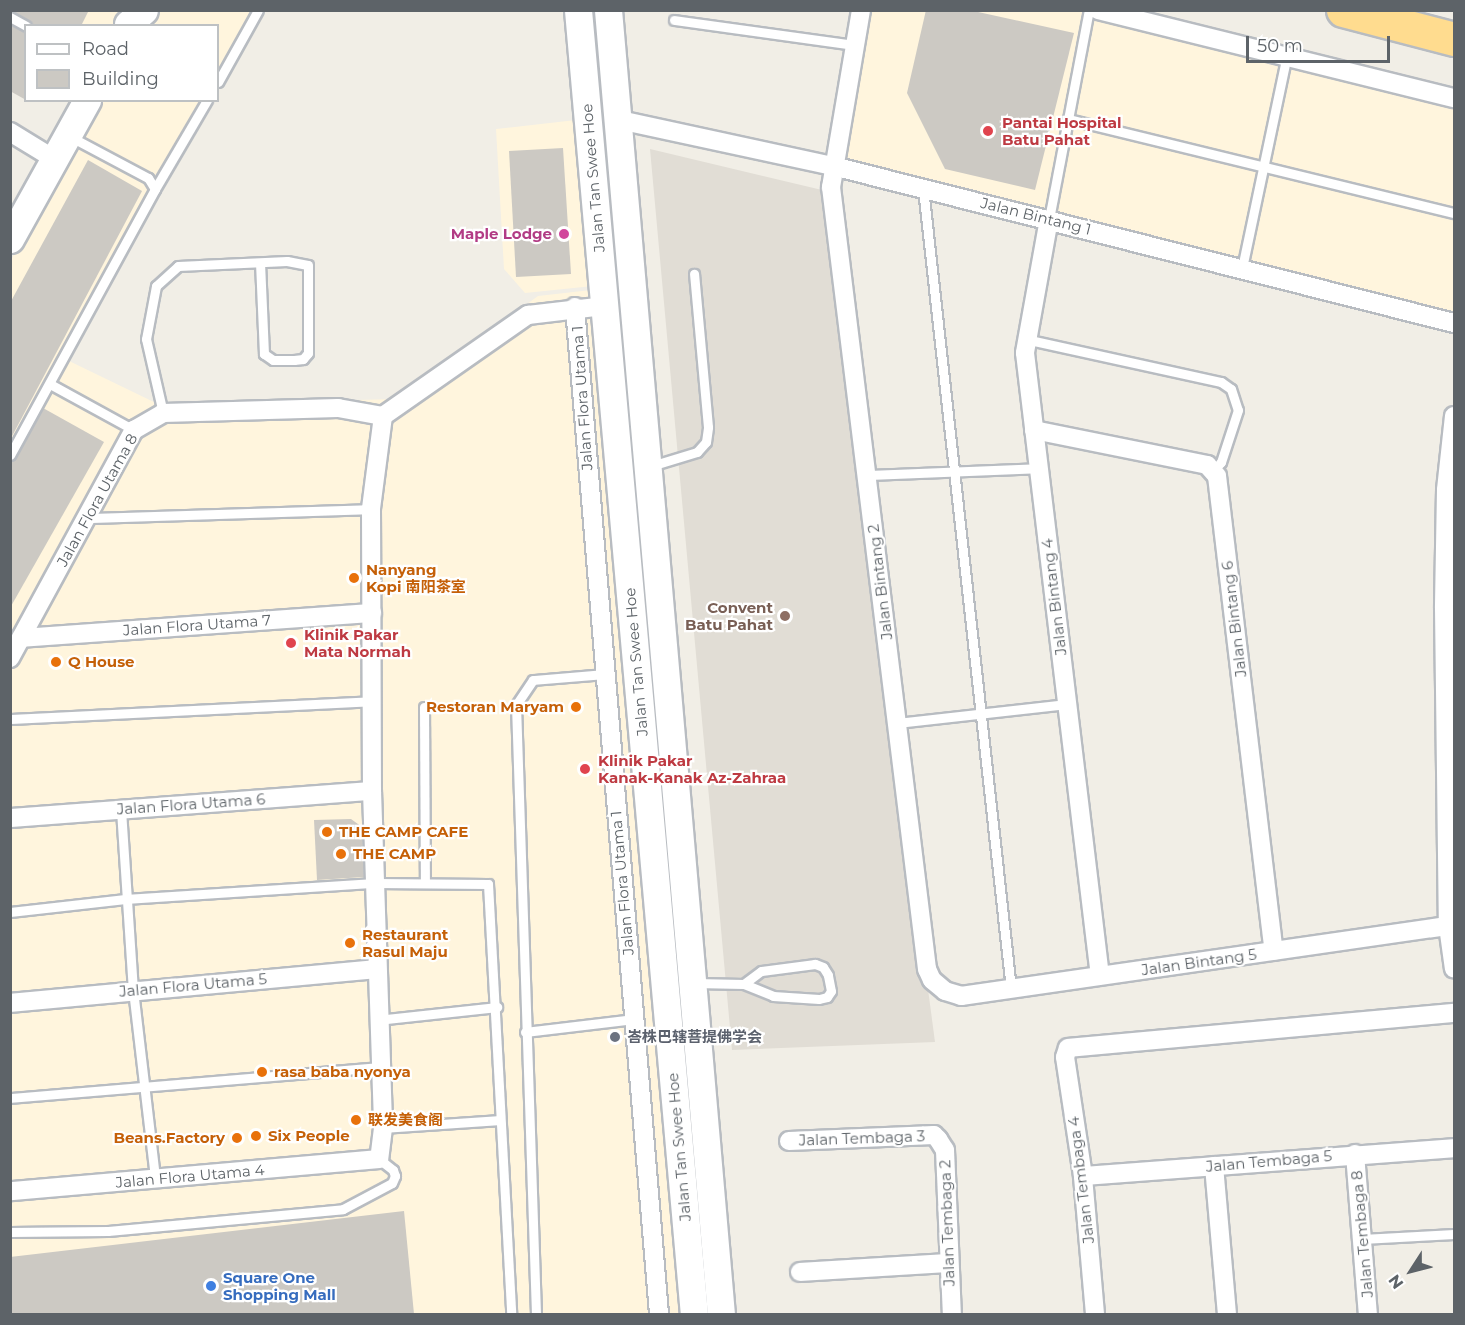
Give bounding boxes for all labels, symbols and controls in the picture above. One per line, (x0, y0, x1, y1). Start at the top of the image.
legend (24, 24, 219, 102)
scale bar (1249, 24, 1393, 62)
text: 50 m (1257, 35, 1303, 57)
text: Road (82, 38, 129, 60)
text: Building (82, 68, 159, 90)
street label: Jalan Tan Swee Hoe (578, 103, 608, 253)
place label: Pantai Hospital Batu Pahat (1002, 113, 1121, 148)
marker: Pantai Hospital Batu Pahat (979, 122, 997, 140)
street label: Jalan Bintang 1 (979, 194, 1093, 238)
place label: Maple Lodge (451, 225, 552, 243)
marker: Maple Lodge (557, 227, 571, 241)
street label: Jalan Flora Utama 1 (568, 325, 596, 471)
street label: Jalan Flora Utama 8 (53, 430, 141, 570)
street label: Jalan Bintang 2 (864, 523, 896, 641)
street label: Jalan Bintang 4 (1038, 537, 1070, 657)
place label: Nanyang Kopi 南阳茶室 (366, 560, 466, 595)
street label: Jalan Bintang 6 (1218, 560, 1250, 678)
marker: Nanyang Kopi 南阳茶室 (347, 571, 361, 585)
street label: Jalan Tan Swee Hoe (621, 587, 651, 737)
place label: Convent Batu Pahat (685, 598, 773, 633)
marker: Convent Batu Pahat (778, 609, 792, 623)
street label: Jalan Flora Utama 7 (122, 611, 272, 639)
place label: Klinik Pakar Mata Normah (304, 625, 411, 660)
marker: Klinik Pakar Mata Normah (282, 634, 300, 652)
place label: Q House (68, 653, 135, 671)
marker: Q House (49, 655, 63, 669)
place label: Restoran Maryam (426, 698, 564, 716)
marker: Restoran Maryam (569, 700, 583, 714)
place label: Klinik Pakar Kanak-Kanak Az-Zahraa (598, 751, 786, 786)
marker: Klinik Pakar Kanak-Kanak Az-Zahraa (576, 760, 594, 778)
street label: Jalan Flora Utama 6 (116, 790, 266, 818)
street label: Jalan Flora Utama 1 (607, 810, 637, 956)
place label: THE CAMP CAFE (339, 823, 468, 841)
marker: THE CAMP CAFE (320, 825, 334, 839)
place label: THE CAMP (353, 845, 436, 863)
marker: THE CAMP (334, 847, 348, 861)
place label: Restaurant Rasul Maju (362, 925, 448, 960)
marker: Restaurant Rasul Maju (343, 936, 357, 950)
street label: Jalan Bintang 5 (1140, 945, 1258, 979)
street label: Jalan Flora Utama 5 (118, 970, 268, 1000)
place label: 峇株巴辖菩提佛学会 (627, 1028, 762, 1046)
marker: 峇株巴辖菩提佛学会 (608, 1030, 622, 1044)
place label: rasa baba nyonya (274, 1063, 411, 1081)
marker: rasa baba nyonya (255, 1065, 269, 1079)
street label: Jalan Tan Swee Hoe (664, 1072, 694, 1222)
place label: 联发美食阁 (368, 1111, 443, 1129)
marker: 联发美食阁 (349, 1113, 363, 1127)
street label: Jalan Tembaga 4 (1064, 1115, 1098, 1245)
place label: Six People (268, 1127, 350, 1145)
street label: Jalan Tembaga 3 (798, 1127, 926, 1149)
place label: Beans.Factory (114, 1129, 225, 1147)
marker: Six People (249, 1129, 263, 1143)
marker: Beans.Factory (230, 1131, 244, 1145)
street label: Jalan Tembaga 5 (1205, 1147, 1333, 1175)
street label: Jalan Tembaga 2 (936, 1159, 958, 1287)
street label: Jalan Flora Utama 4 (115, 1161, 265, 1191)
street label: Jalan Tembaga 8 (1347, 1170, 1377, 1298)
north arrow (1381, 1241, 1441, 1301)
place label: Square One Shopping Mall (223, 1268, 336, 1303)
text: N (1385, 1271, 1408, 1293)
marker: Square One Shopping Mall (204, 1279, 218, 1293)

